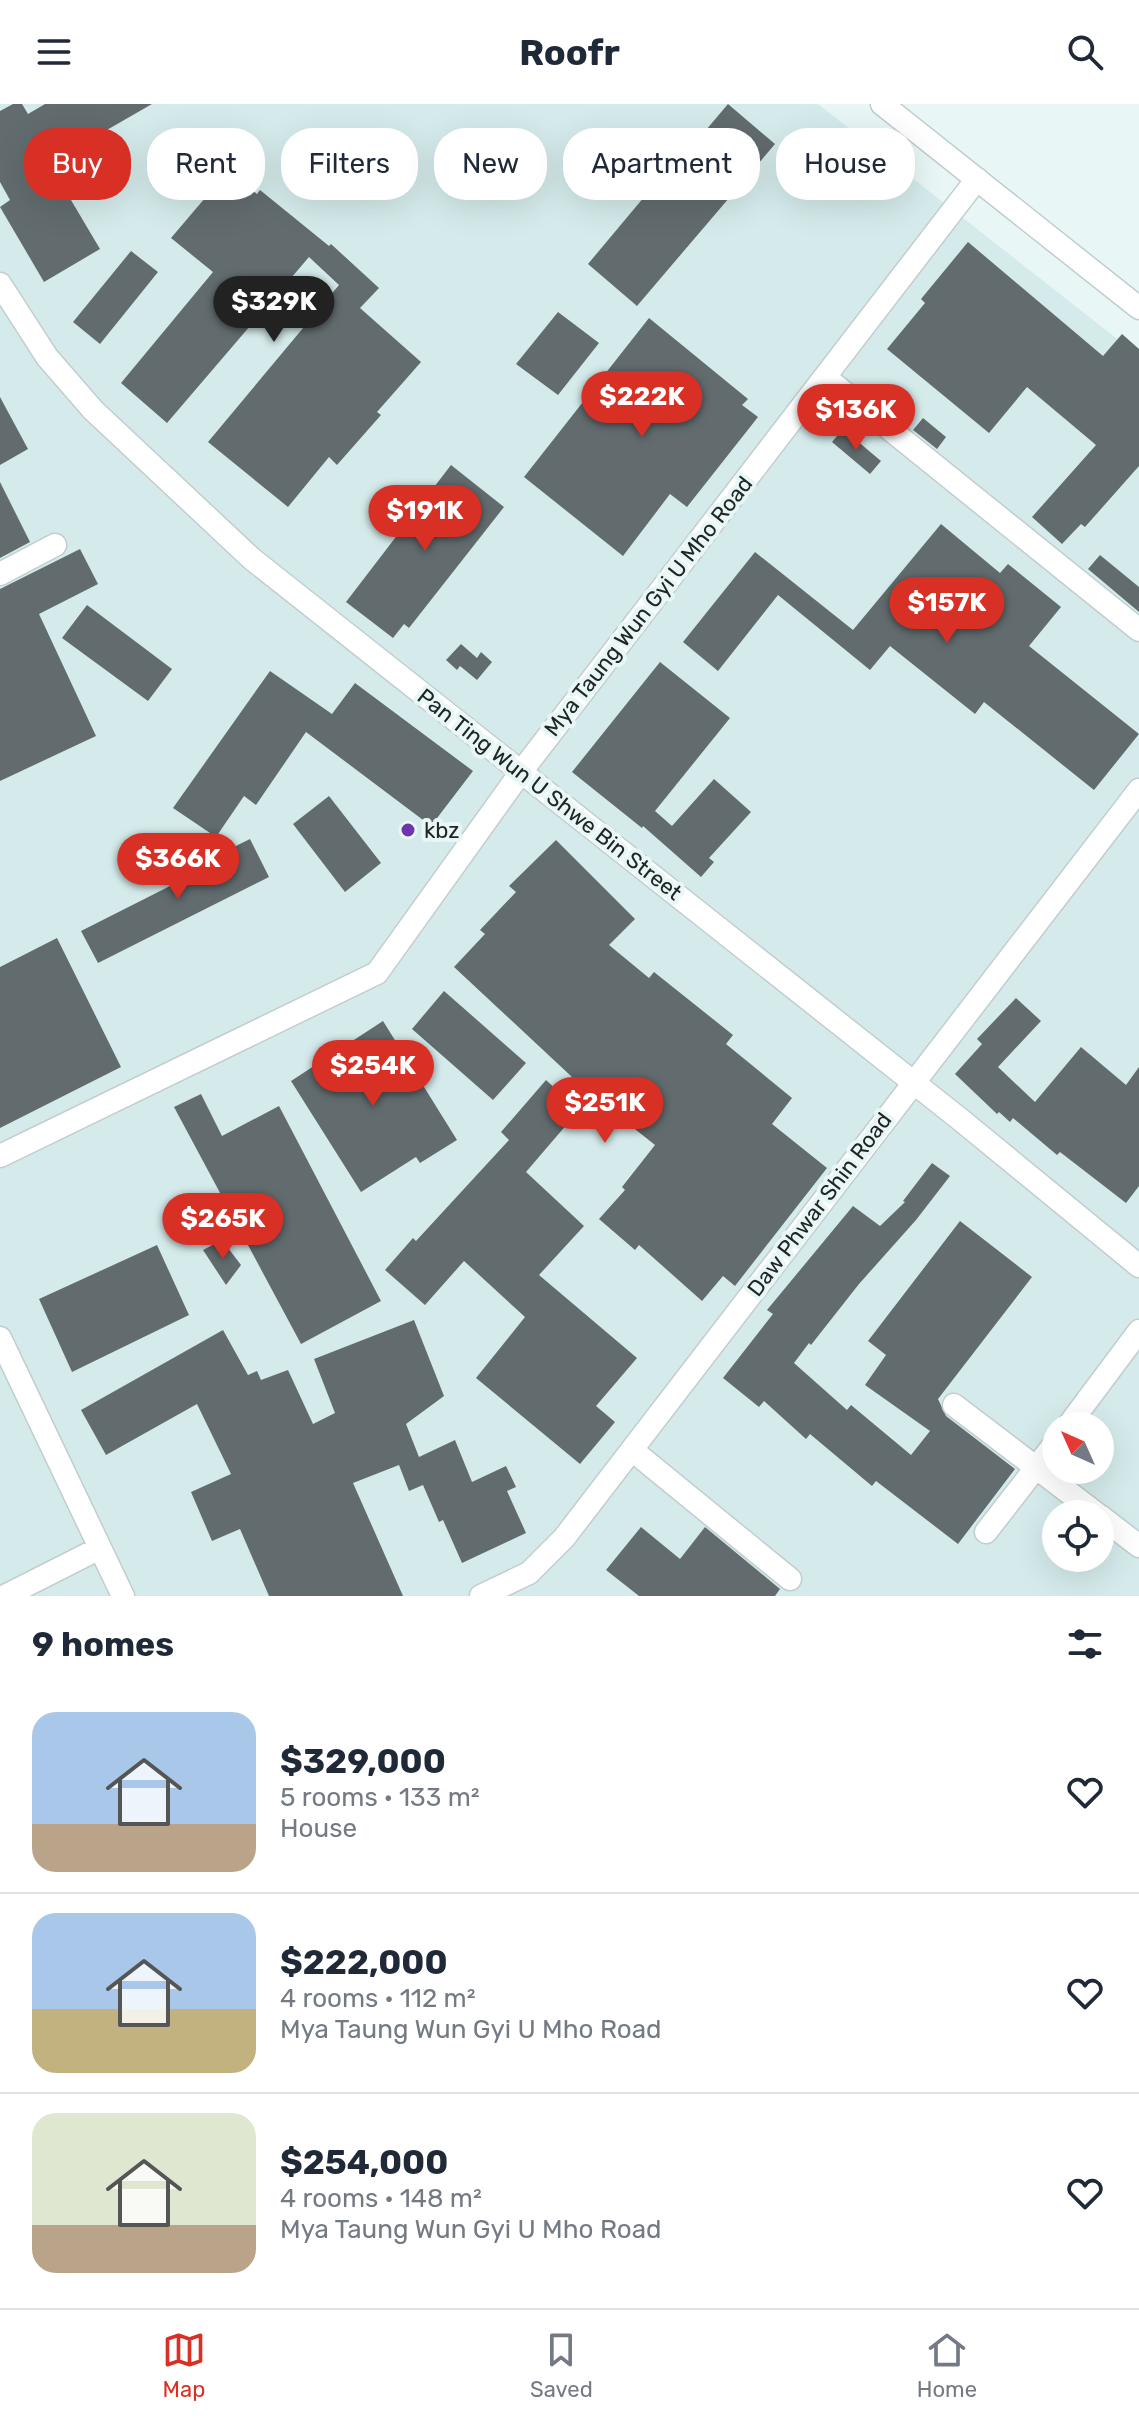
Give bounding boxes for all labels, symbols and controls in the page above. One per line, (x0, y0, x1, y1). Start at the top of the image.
icon: menu (32, 30, 76, 74)
icon: search (1063, 30, 1107, 74)
text: Roofr (519, 31, 620, 74)
chip: Buy (24, 128, 131, 200)
chip: Rent (147, 128, 265, 200)
chip: Filters (281, 128, 418, 200)
chip: New (434, 128, 547, 200)
chip: Apartment (563, 128, 760, 200)
chip: House (776, 128, 915, 200)
pin: $329K (218, 276, 330, 344)
text: $329K (231, 286, 317, 317)
pin: $222K (586, 371, 698, 439)
text: $222K (599, 381, 685, 412)
pin: $136K (800, 384, 912, 452)
text: $136K (815, 394, 897, 425)
street label: Mya Taung Wun Gyi U Mho Road (538, 471, 758, 742)
pin: $191K (369, 485, 481, 553)
text: $191K (386, 495, 464, 526)
pin: $157K (891, 577, 1003, 645)
text: $157K (907, 587, 987, 618)
street label: Pan Ting Wun U Shwe Bin Street (412, 683, 688, 906)
place label: kbz (424, 817, 460, 844)
marker: kbz (399, 821, 417, 839)
pin: $366K (122, 833, 234, 901)
text: $366K (135, 843, 221, 874)
pin: $254K (317, 1040, 429, 1108)
text: $254K (330, 1050, 416, 1081)
pin: $251K (549, 1077, 661, 1145)
text: $251K (564, 1087, 646, 1118)
street label: Daw Phwar Shin Road (741, 1107, 897, 1302)
pin: $265K (167, 1193, 279, 1261)
text: $265K (180, 1203, 266, 1234)
north arrow (1042, 1412, 1114, 1484)
map controls (1042, 1412, 1114, 1572)
button: locate (1042, 1500, 1114, 1572)
icon: filters (1063, 1622, 1107, 1666)
text: 9 homes (32, 1624, 174, 1665)
text: $329,000 (280, 1741, 446, 1782)
icon: home (96, 1744, 192, 1840)
icon: heart (1063, 1770, 1107, 1814)
text: 5 rooms · 133 m² (280, 1782, 480, 1813)
text: House (280, 1813, 357, 1844)
text: $222,000 (280, 1942, 448, 1983)
icon: home (96, 1945, 192, 2041)
icon: heart (1063, 1971, 1107, 2015)
text: 4 rooms · 112 m² (280, 1983, 476, 2014)
text: Mya Taung Wun Gyi U Mho Road (280, 2014, 662, 2045)
text: $254,000 (280, 2142, 448, 2183)
icon: home (96, 2145, 192, 2241)
icon: heart (1063, 2171, 1107, 2215)
text: 4 rooms · 148 m² (280, 2183, 482, 2214)
text: Mya Taung Wun Gyi U Mho Road (280, 2214, 662, 2245)
tab: Map (162, 2328, 206, 2403)
tab: Saved (530, 2328, 593, 2403)
tab: Home (917, 2328, 977, 2403)

